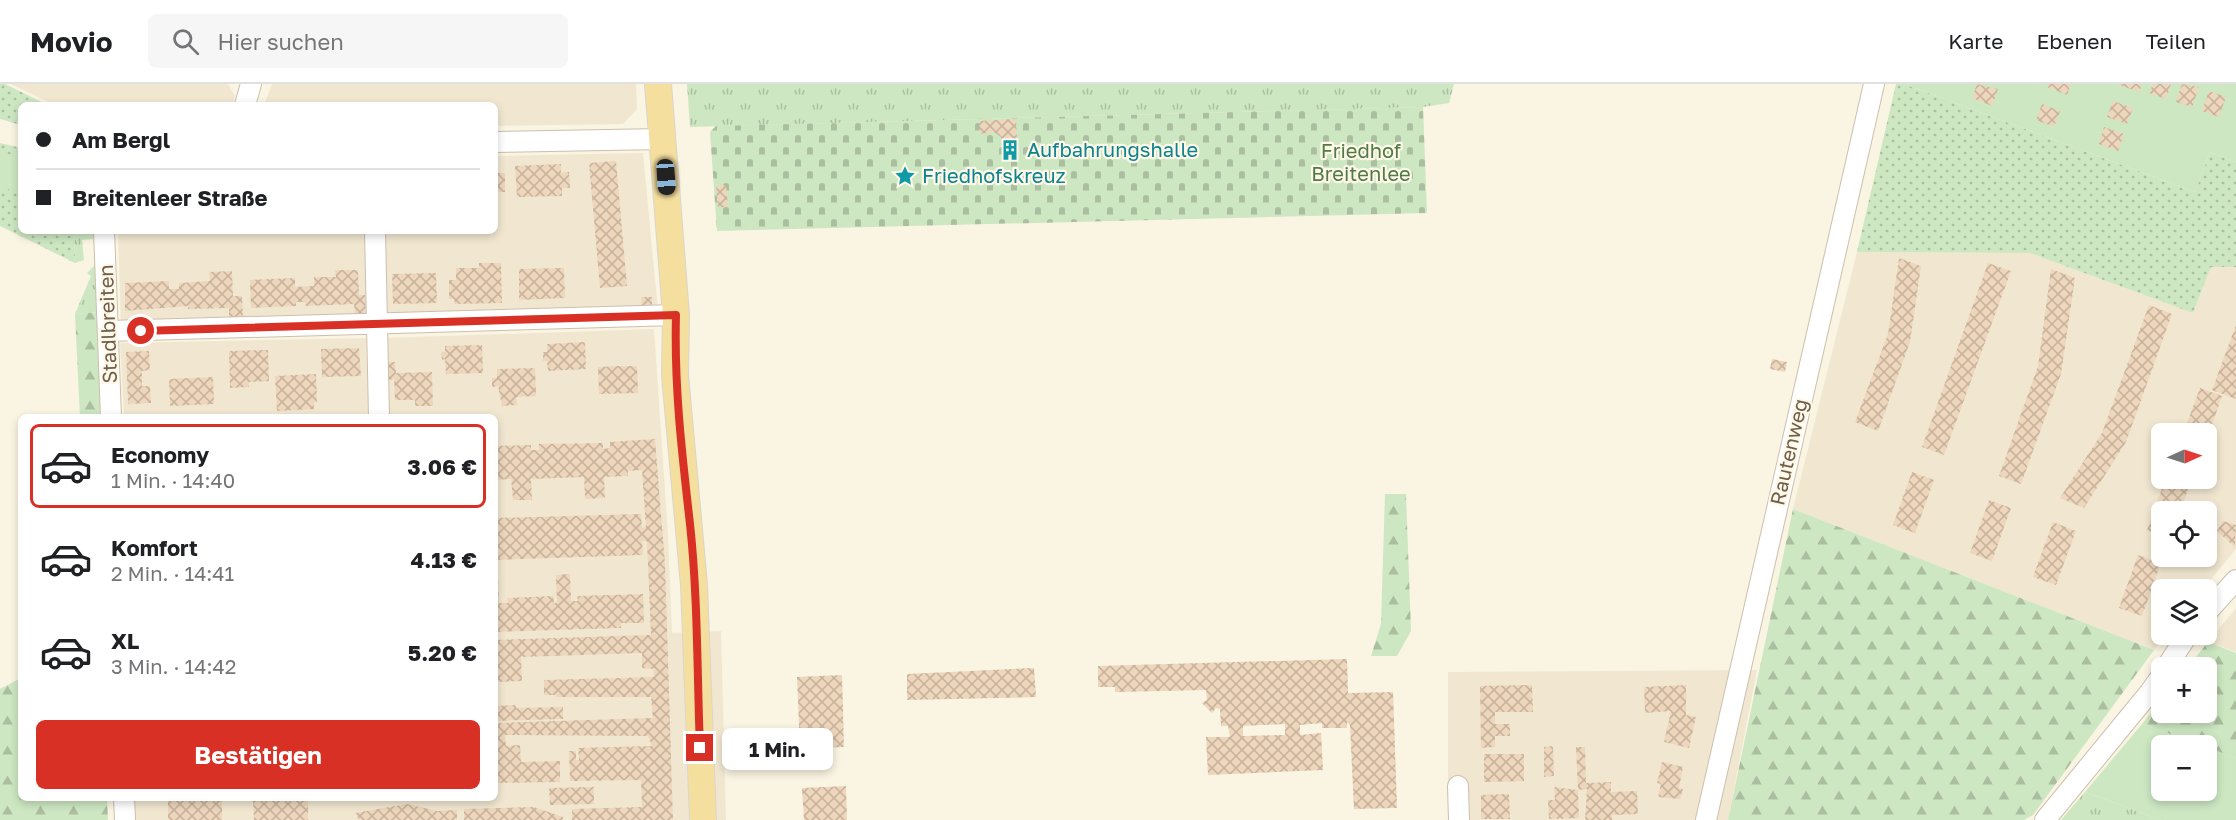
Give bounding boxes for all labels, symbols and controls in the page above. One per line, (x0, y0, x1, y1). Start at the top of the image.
search box (148, 14, 568, 68)
text: Movio (30, 25, 112, 58)
icon: search (169, 25, 202, 58)
text: Hier suchen (217, 28, 344, 55)
text: Karte (1948, 28, 2004, 54)
text: Ebenen (2037, 28, 2112, 54)
text: Teilen (2145, 28, 2206, 54)
text: Am Bergl (72, 126, 170, 153)
place label: Aufbahrungshalle (1027, 137, 1198, 161)
building icon: Aufbahrungshalle (998, 138, 1022, 162)
park label: Friedhof Breitenlee (1311, 138, 1411, 185)
car (656, 158, 676, 196)
place label: Friedhofskreuz (922, 163, 1066, 187)
place icon: Friedhofskreuz (893, 164, 917, 188)
text: Breitenleer Straße (72, 184, 268, 211)
street label: Stadlbreiten (93, 264, 121, 384)
route start (127, 317, 154, 344)
street label: Rautenweg (1764, 396, 1812, 507)
north arrow (2151, 423, 2217, 489)
map controls (2151, 423, 2217, 801)
icon: car (39, 439, 93, 493)
text: Economy (111, 441, 209, 468)
text: 3.06 € (407, 453, 477, 480)
text: 1 Min. · 14:40 (111, 468, 235, 492)
button: locate (2151, 501, 2217, 567)
icon: car (39, 532, 93, 586)
text: Komfort (111, 534, 198, 561)
text: 4.13 € (410, 546, 477, 573)
text: 2 Min. · 14:41 (111, 561, 234, 585)
button: layers (2151, 579, 2217, 645)
icon: car (39, 625, 93, 679)
text: XL (111, 627, 139, 654)
text: 5.20 € (408, 639, 477, 666)
text: 3 Min. · 14:42 (111, 654, 236, 678)
button: + (2151, 657, 2217, 723)
button: Bestätigen (36, 720, 480, 789)
callout: 1 Min. (721, 727, 832, 769)
route end (686, 734, 713, 761)
button: − (2151, 735, 2217, 801)
text: 1 Min. (749, 737, 806, 761)

